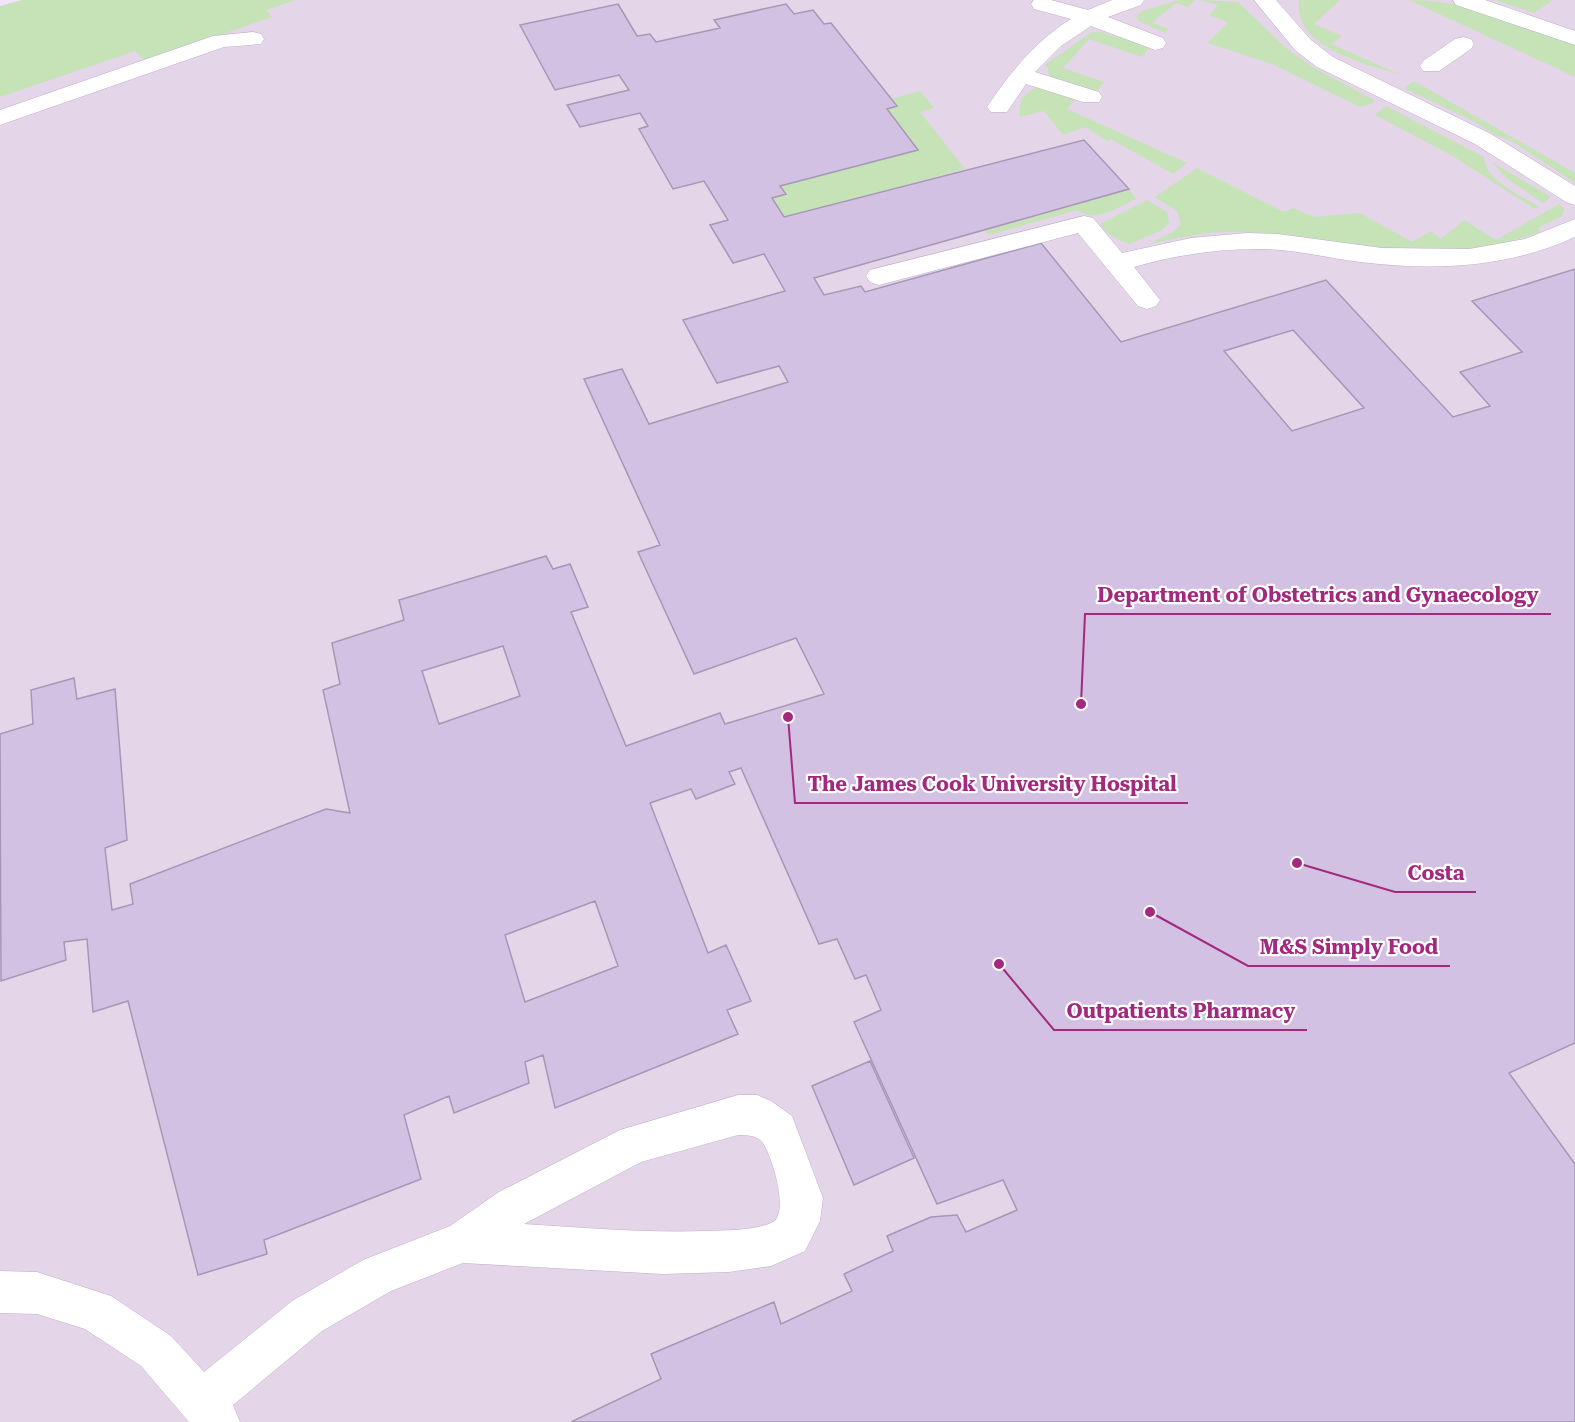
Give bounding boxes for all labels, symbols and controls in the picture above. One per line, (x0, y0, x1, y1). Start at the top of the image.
callout: Department of Obstetrics and Gynaecology (1085, 576, 1551, 614)
text: Department of Obstetrics and Gynaecology (1097, 583, 1539, 607)
callout: The James Cook University Hospital (795, 765, 1188, 803)
text: The James Cook University Hospital (807, 772, 1177, 796)
callout: Costa (1395, 854, 1476, 892)
text: Costa (1407, 861, 1465, 885)
callout: M&S Simply Food (1248, 928, 1450, 966)
text: M&S Simply Food (1260, 935, 1439, 959)
callout: Outpatients Pharmacy (1054, 992, 1307, 1030)
text: Outpatients Pharmacy (1067, 999, 1295, 1023)

